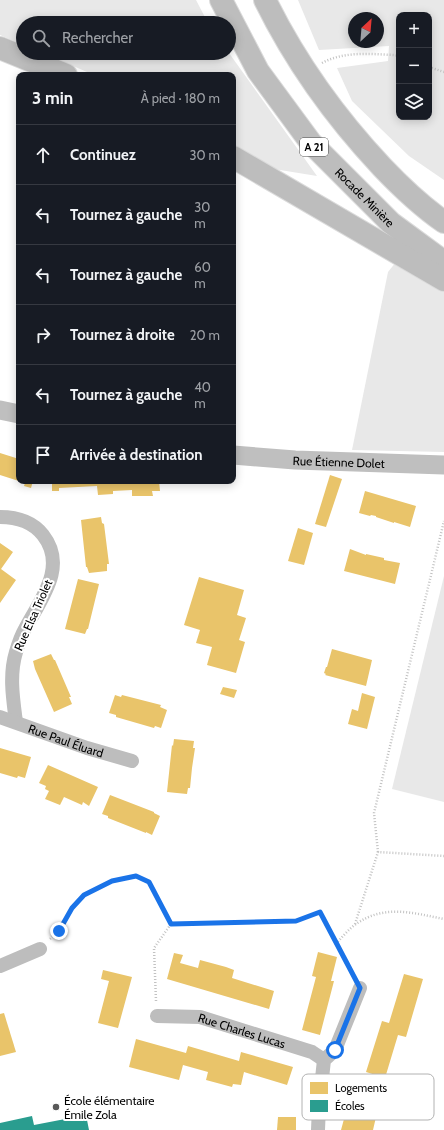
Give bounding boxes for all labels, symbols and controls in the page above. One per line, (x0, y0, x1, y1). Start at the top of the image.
north arrow (348, 12, 384, 48)
map controls (396, 12, 432, 120)
button: + (396, 12, 432, 48)
search box (16, 16, 236, 60)
icon: search (30, 27, 52, 49)
text: Rechercher (62, 29, 133, 47)
button: − (396, 48, 432, 84)
button: layers (396, 84, 432, 120)
text: 3 min (32, 88, 73, 108)
text: À pied · 180 m (141, 90, 220, 106)
road number: A 21 (300, 138, 328, 156)
icon: ahead (32, 144, 54, 166)
text: Continuez (70, 146, 136, 164)
text: 30 m (190, 147, 220, 163)
street label: Rocade Minière (332, 164, 398, 230)
text: 30 m (194, 199, 210, 231)
icon: left (32, 204, 54, 226)
text: Tournez à gauche (70, 206, 182, 224)
text: 60 m (194, 259, 211, 291)
icon: left (32, 264, 54, 286)
text: Tournez à gauche (70, 266, 182, 284)
icon: right (32, 324, 54, 346)
text: Tournez à droite (70, 326, 175, 344)
text: 20 m (190, 327, 220, 343)
text: 40 m (194, 379, 211, 411)
icon: left (32, 384, 54, 406)
text: Tournez à gauche (70, 386, 182, 404)
icon: arrive (32, 444, 54, 466)
text: Arrivée à destination (70, 446, 202, 464)
street label: Rue Étienne Dolet (293, 452, 385, 471)
street label: Rue Elsa Triolet (11, 577, 55, 653)
street label: Rue Paul Éluard (26, 720, 105, 760)
route end (50, 922, 68, 940)
street label: Rue Charles Lucas (196, 1009, 288, 1051)
route start (326, 1041, 344, 1059)
legend (302, 1074, 434, 1120)
text: Logements (335, 1081, 388, 1095)
place label: École élémentaire Émile Zola (64, 1093, 155, 1122)
text: Écoles (335, 1099, 365, 1113)
marker: École élémentaire Émile Zola (51, 1102, 61, 1112)

